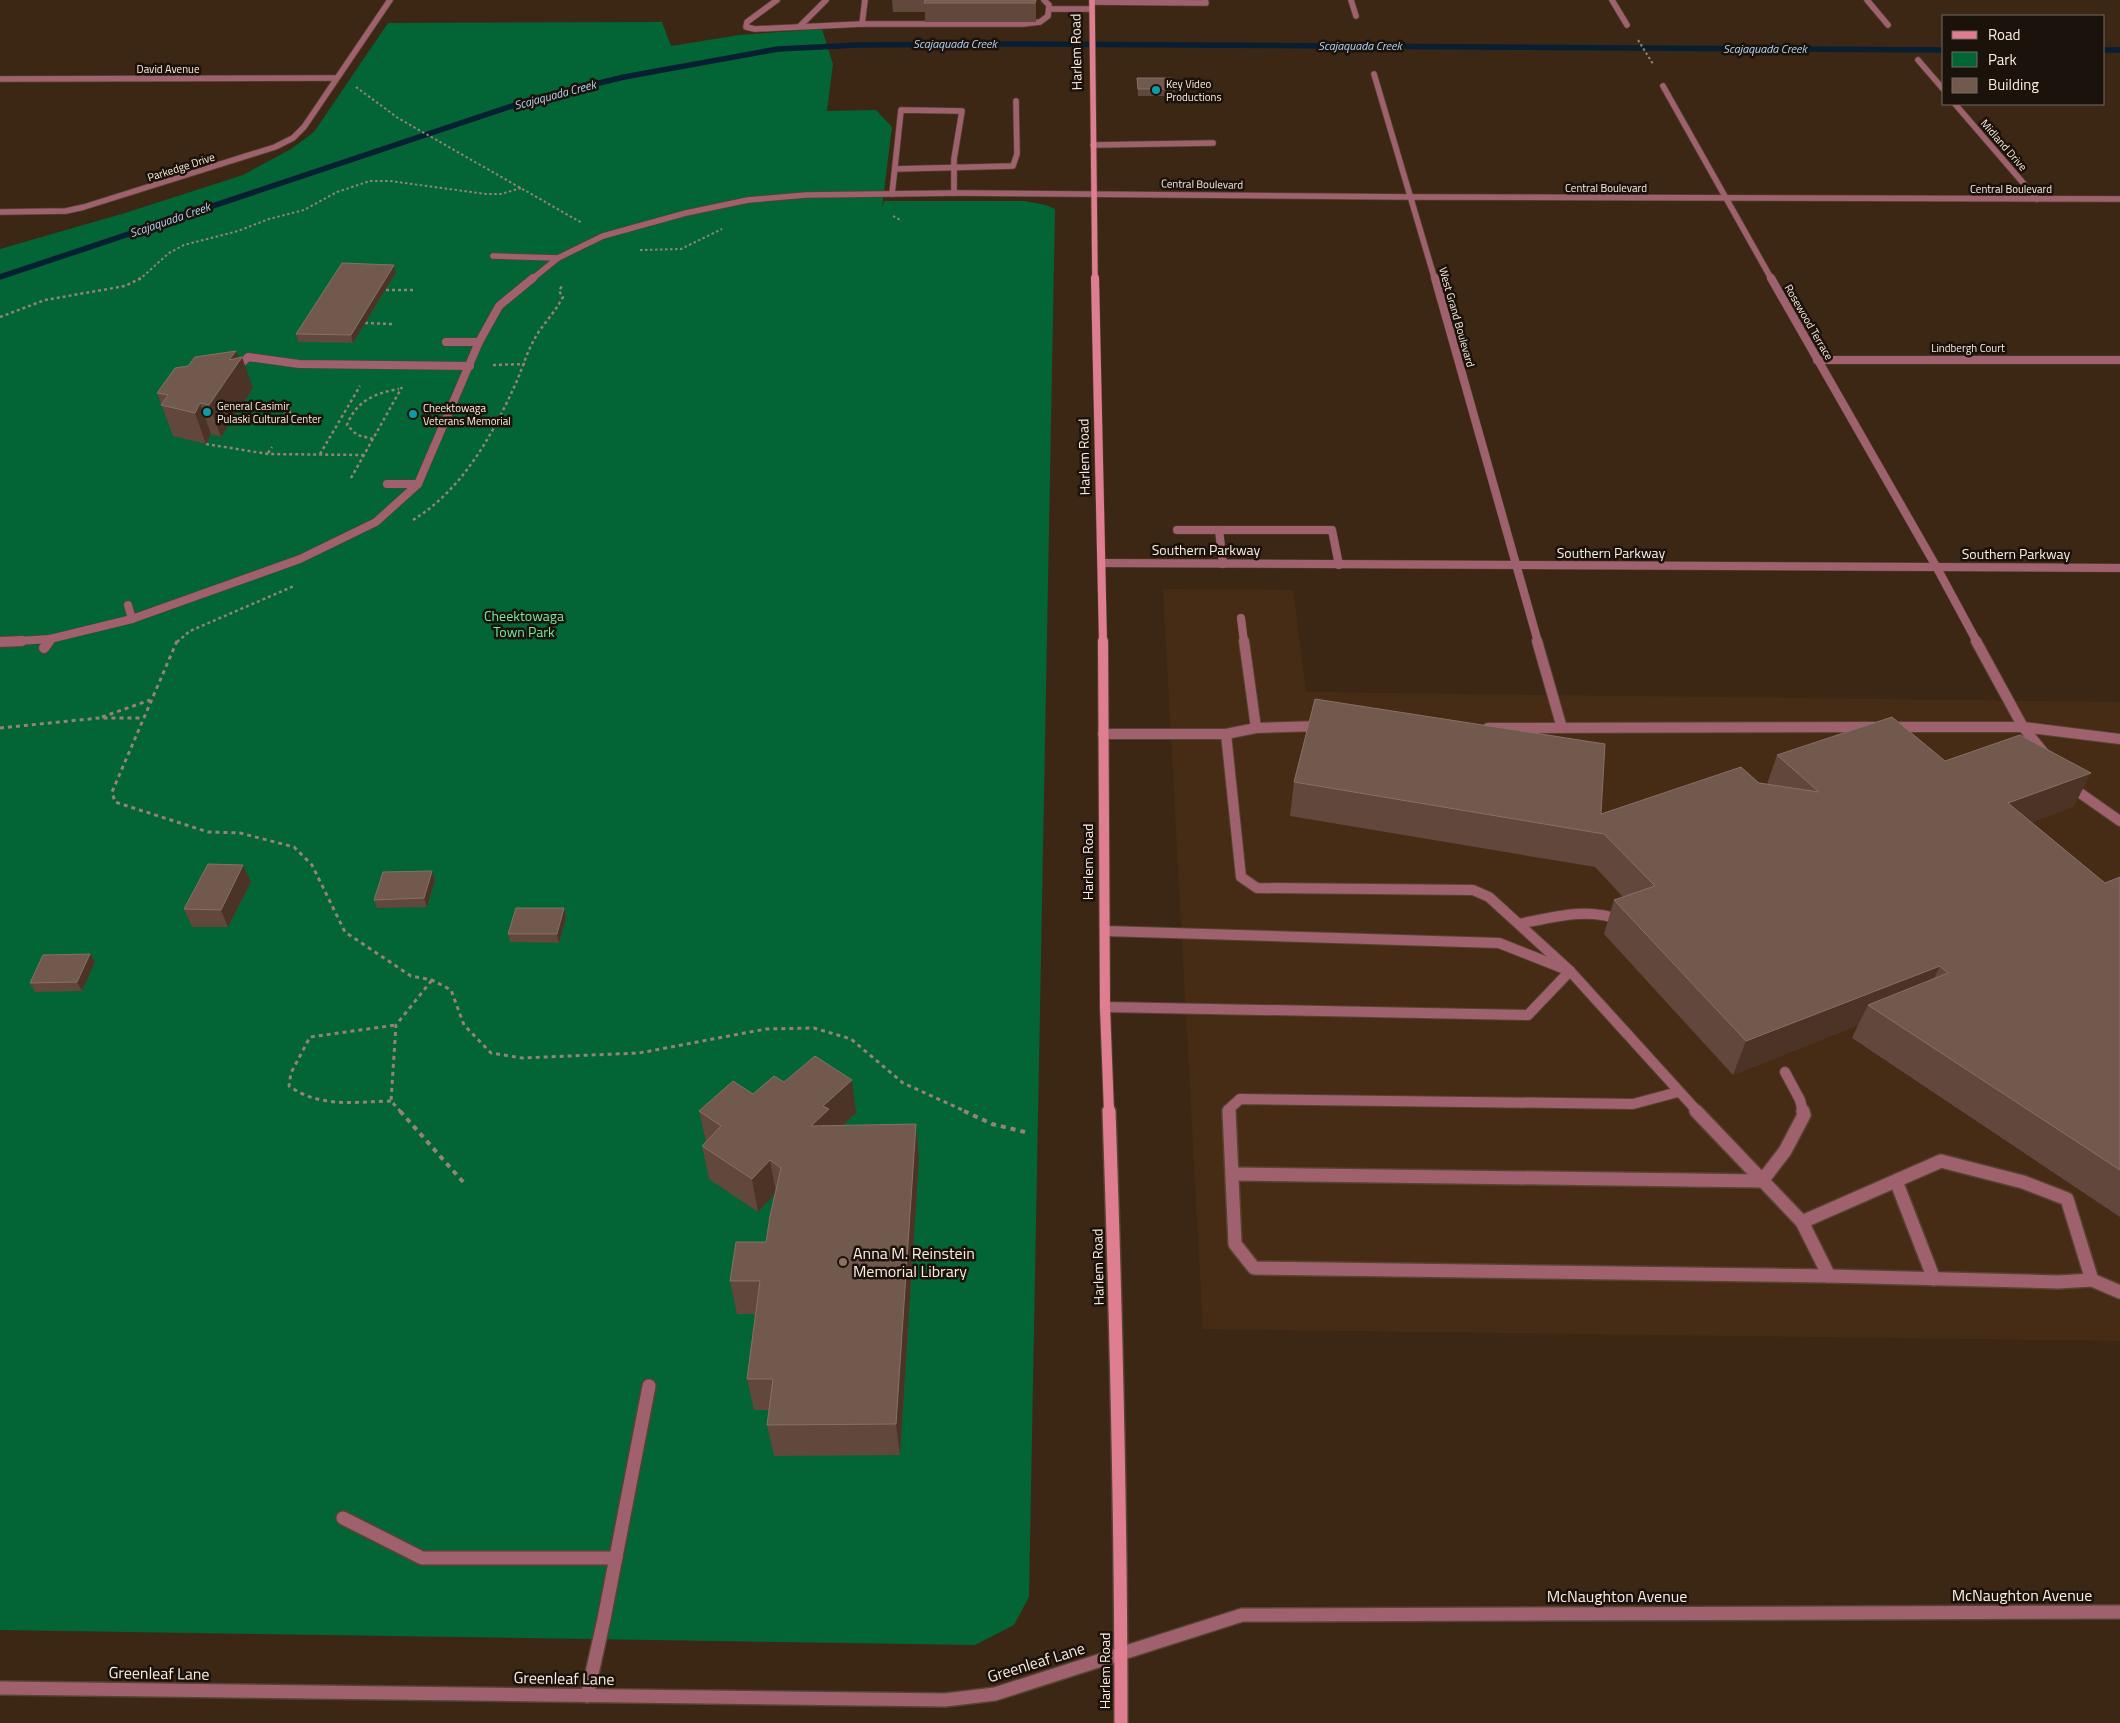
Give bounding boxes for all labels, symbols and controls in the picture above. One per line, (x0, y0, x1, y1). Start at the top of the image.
street label: Harlem Road (1064, 13, 1087, 91)
legend (1942, 15, 2105, 105)
text: Road (1988, 23, 2020, 46)
water label: Scajaquada Creek (913, 34, 999, 53)
water label: Scajaquada Creek (1318, 36, 1404, 55)
water label: Scajaquada Creek (1723, 39, 1809, 58)
text: Park (1988, 48, 2017, 71)
street label: David Avenue (137, 61, 200, 77)
text: Building (1988, 73, 2039, 96)
water label: Scajaquada Creek (512, 74, 599, 115)
place label: Key Video Productions (1166, 76, 1222, 105)
marker: Key Video Productions (1150, 84, 1162, 96)
street label: Midland Drive (1977, 116, 2031, 175)
street label: Parkedge Drive (145, 148, 217, 185)
street label: Central Boulevard (1161, 175, 1243, 193)
street label: Central Boulevard (1565, 180, 1647, 196)
street label: Central Boulevard (1970, 181, 2052, 197)
water label: Scajaquada Creek (127, 196, 214, 242)
street label: West Grand Boulevard (1435, 265, 1479, 369)
street label: Rosewood Terrace (1781, 281, 1837, 363)
street label: Lindbergh Court (1931, 340, 2005, 356)
place label: General Casimir Pulaski Cultural Center (217, 398, 322, 427)
place label: Cheektowaga Veterans Memorial (423, 400, 511, 429)
marker: General Casimir Pulaski Cultural Center (201, 406, 213, 418)
marker: Cheektowaga Veterans Memorial (407, 408, 419, 420)
street label: Harlem Road (1072, 418, 1095, 496)
street label: Southern Parkway (1152, 539, 1260, 560)
street label: Southern Parkway (1557, 542, 1665, 563)
street label: Southern Parkway (1962, 543, 2070, 564)
park label: Cheektowaga Town Park (484, 605, 564, 642)
street label: Harlem Road (1077, 824, 1098, 900)
street label: Harlem Road (1086, 1228, 1109, 1306)
place label: Anna M. Reinstein Memorial Library (853, 1241, 975, 1283)
marker: Anna M. Reinstein Memorial Library (837, 1256, 849, 1268)
street label: McNaughton Avenue (1952, 1583, 2092, 1607)
street label: McNaughton Avenue (1547, 1584, 1687, 1608)
street label: Harlem Road (1094, 1633, 1115, 1709)
street label: Greenleaf Lane (984, 1636, 1088, 1688)
street label: Greenleaf Lane (108, 1660, 210, 1686)
street label: Greenleaf Lane (513, 1665, 615, 1691)

